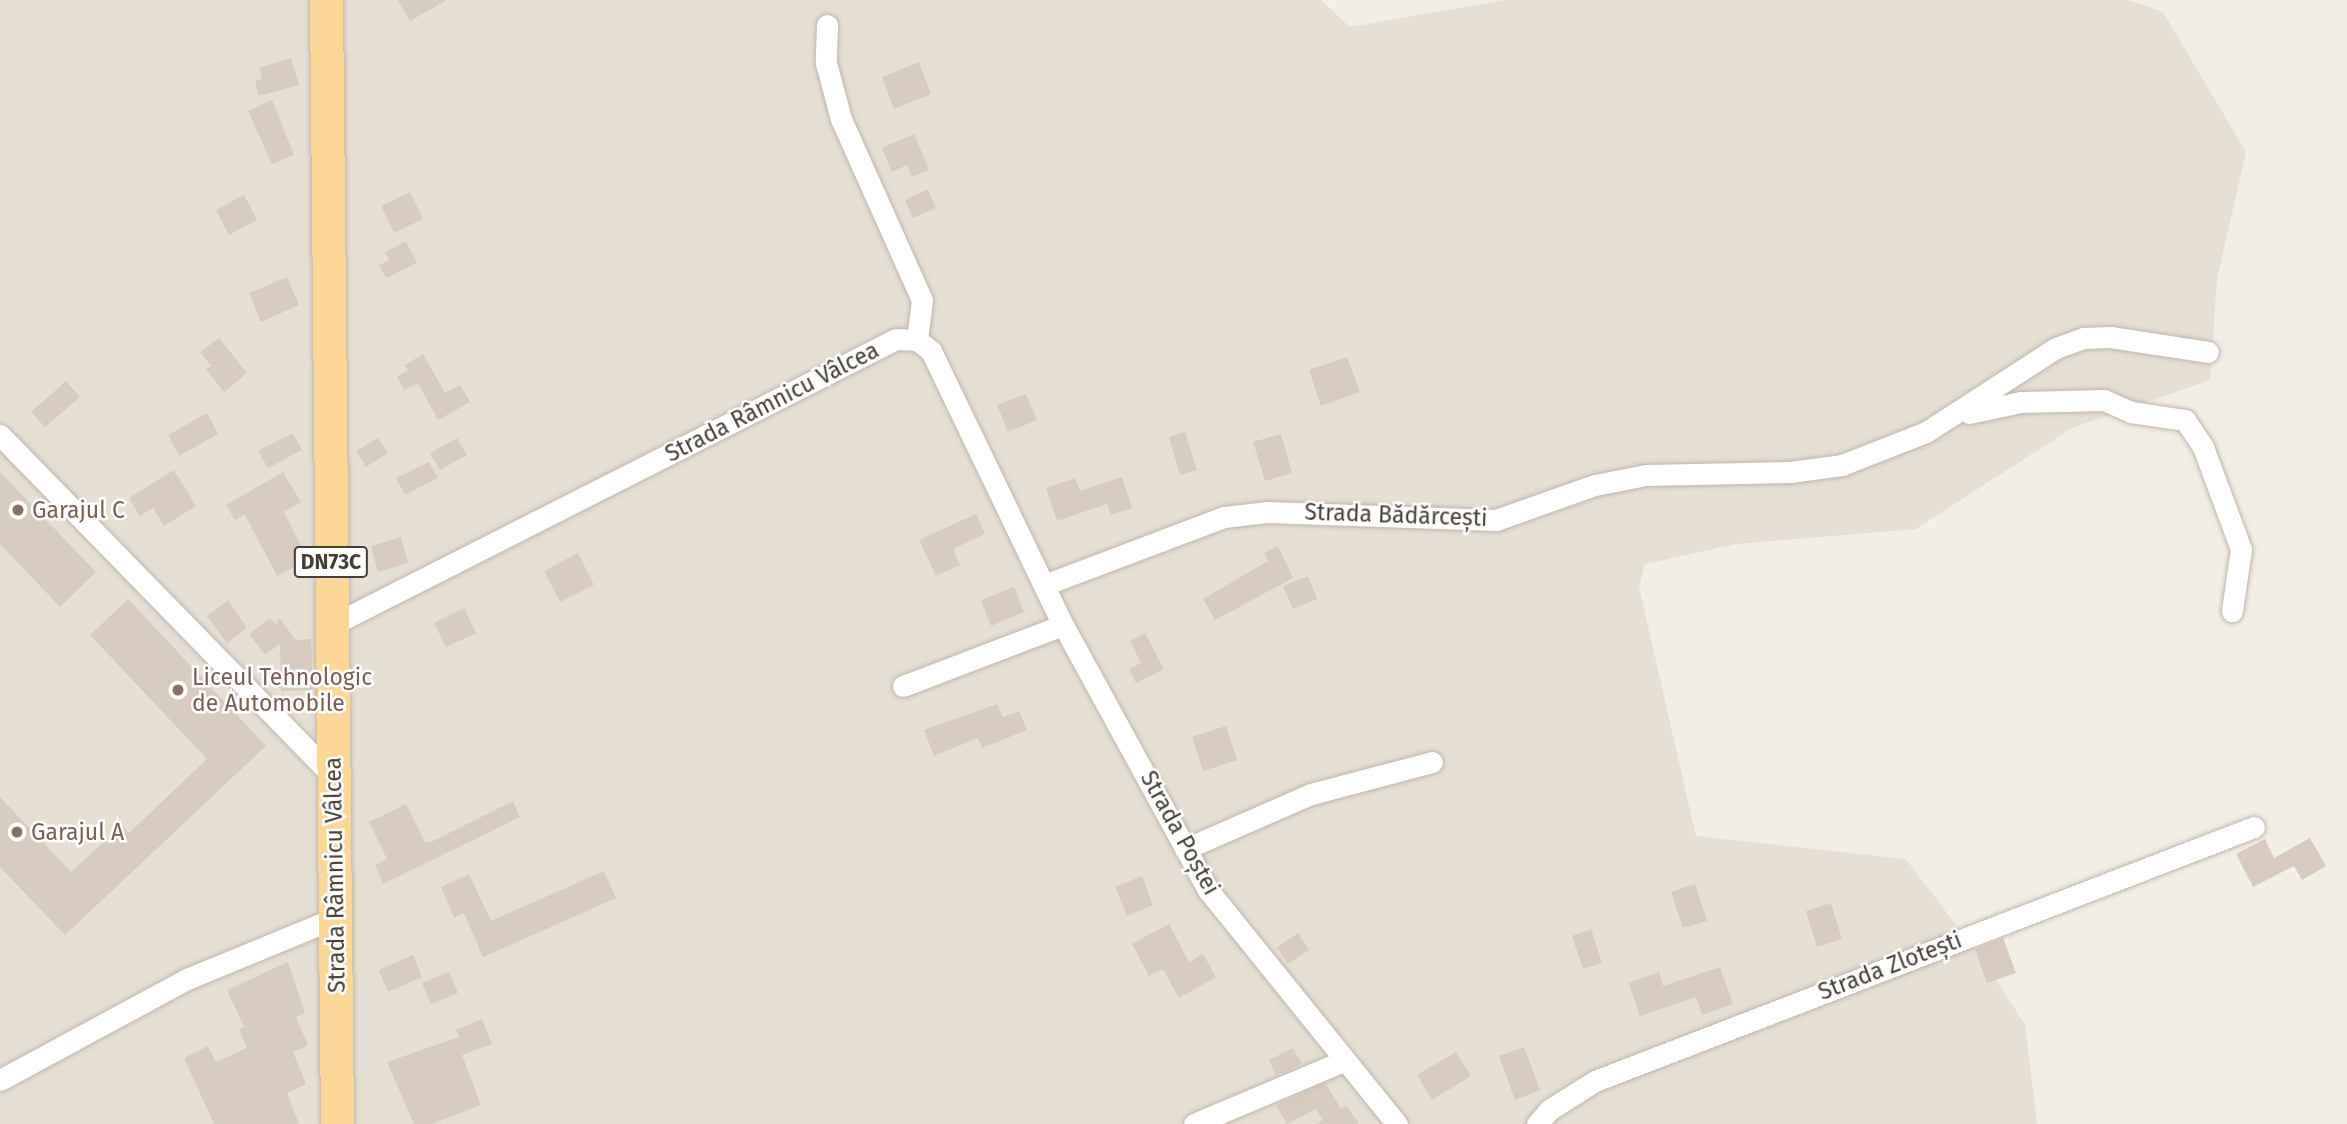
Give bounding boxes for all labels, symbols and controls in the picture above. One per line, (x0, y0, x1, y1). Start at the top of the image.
street label: Strada Râmnicu Vâlcea (661, 336, 883, 468)
place label: Garajul C (32, 496, 125, 524)
street label: Strada Bădărcești (1304, 498, 1488, 532)
marker: Garajul C (10, 502, 26, 518)
road number: DN73C (292, 544, 370, 580)
place label: Liceul Tehnologic de Automobile (192, 663, 372, 717)
marker: Liceul Tehnologic de Automobile (170, 682, 186, 698)
street label: Strada Râmnicu Vâlcea (319, 757, 351, 993)
street label: Strada Poștei (1135, 766, 1225, 900)
place label: Garajul A (31, 818, 124, 846)
marker: Garajul A (9, 824, 25, 840)
street label: Strada Zlotești (1814, 926, 1966, 1006)

